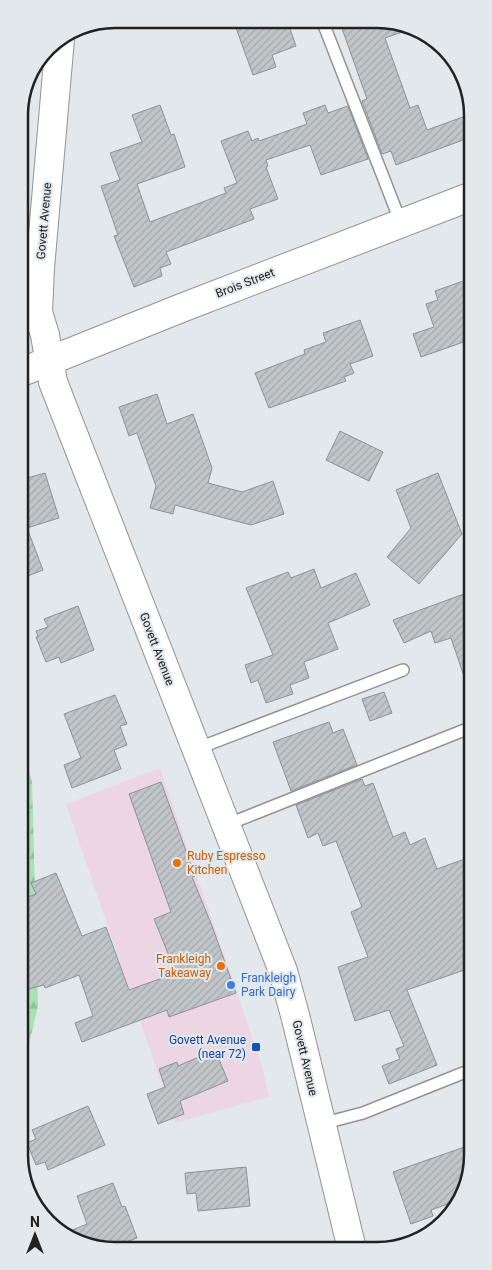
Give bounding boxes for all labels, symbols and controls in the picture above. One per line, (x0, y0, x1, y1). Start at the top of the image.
street label: Govett Avenue (34, 182, 54, 260)
street label: Brois Street (214, 265, 277, 301)
street label: Govett Avenue (137, 610, 177, 688)
place label: Ruby Espresso Kitchen (187, 849, 266, 877)
marker: Ruby Espresso Kitchen (171, 857, 183, 869)
place label: Frankleigh Takeaway (156, 952, 211, 980)
marker: Frankleigh Takeaway (215, 960, 227, 972)
place label: Frankleigh Park Dairy (241, 971, 296, 999)
marker: Frankleigh Park Dairy (225, 979, 237, 991)
street label: Govett Avenue (290, 1019, 320, 1097)
place label: Govett Avenue (near 72) (169, 1033, 246, 1061)
marker: Govett Avenue (near 72) (250, 1041, 262, 1053)
north arrow (10, 1210, 60, 1260)
text: N (30, 1214, 40, 1230)

